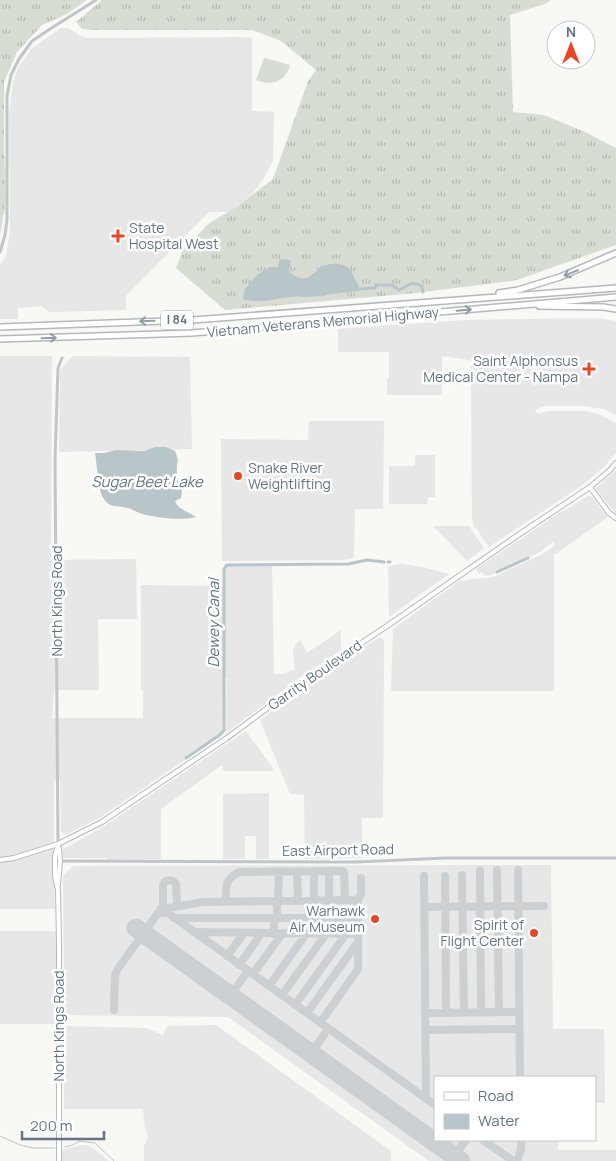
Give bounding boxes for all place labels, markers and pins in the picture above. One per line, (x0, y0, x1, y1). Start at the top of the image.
place label: State Hospital West (129, 218, 219, 253)
marker: State Hospital West (111, 229, 125, 243)
place label: Saint Alphonsus Medical Center - Nampa (423, 351, 578, 386)
marker: Saint Alphonsus Medical Center - Nampa (582, 362, 596, 376)
place label: Snake River Weightlifting (248, 458, 331, 493)
marker: Snake River Weightlifting (232, 470, 244, 482)
place label: Warhawk Air Museum (289, 901, 366, 936)
marker: Warhawk Air Museum (369, 913, 381, 925)
place label: Spirit of Flight Center (441, 915, 524, 950)
marker: Spirit of Flight Center (528, 927, 540, 939)

